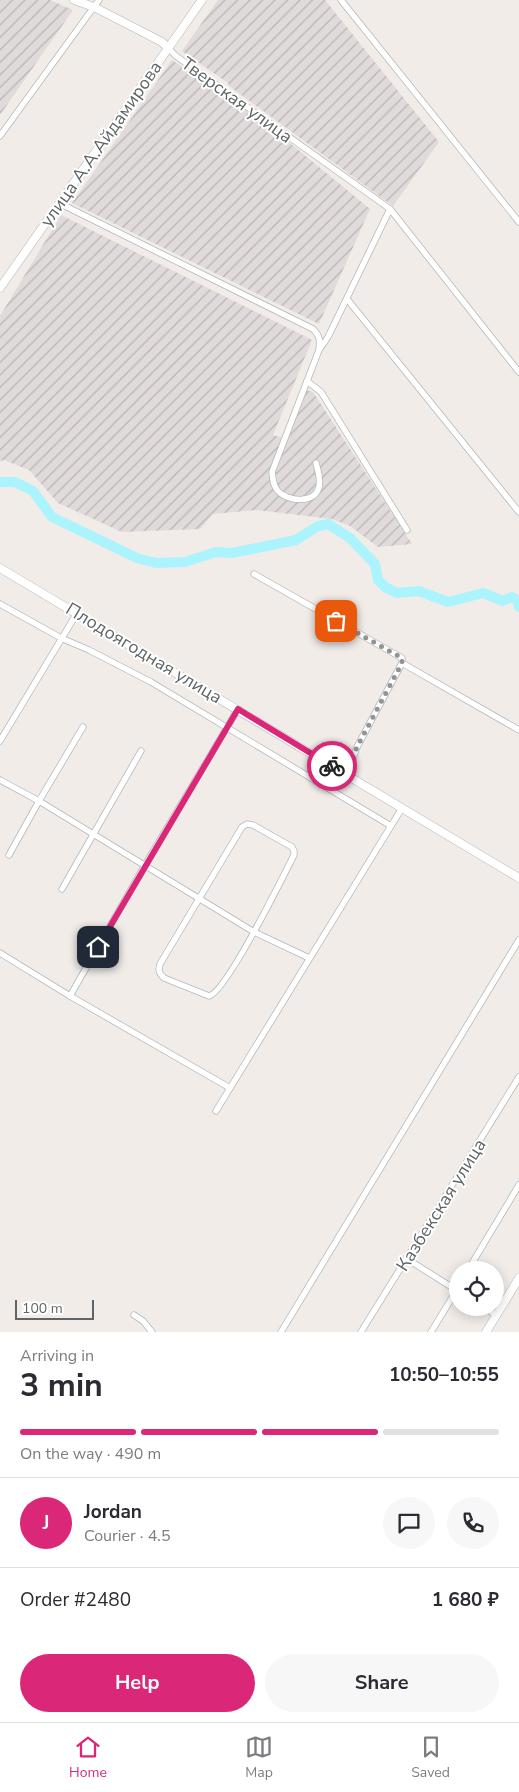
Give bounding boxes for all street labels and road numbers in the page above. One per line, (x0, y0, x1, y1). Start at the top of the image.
street label: Тверская улица (177, 52, 297, 148)
street label: улица А.А.Айдамирова (35, 56, 167, 232)
street label: Плодоягодная улица (61, 597, 227, 709)
street label: Казбекская улица (391, 1134, 491, 1276)

